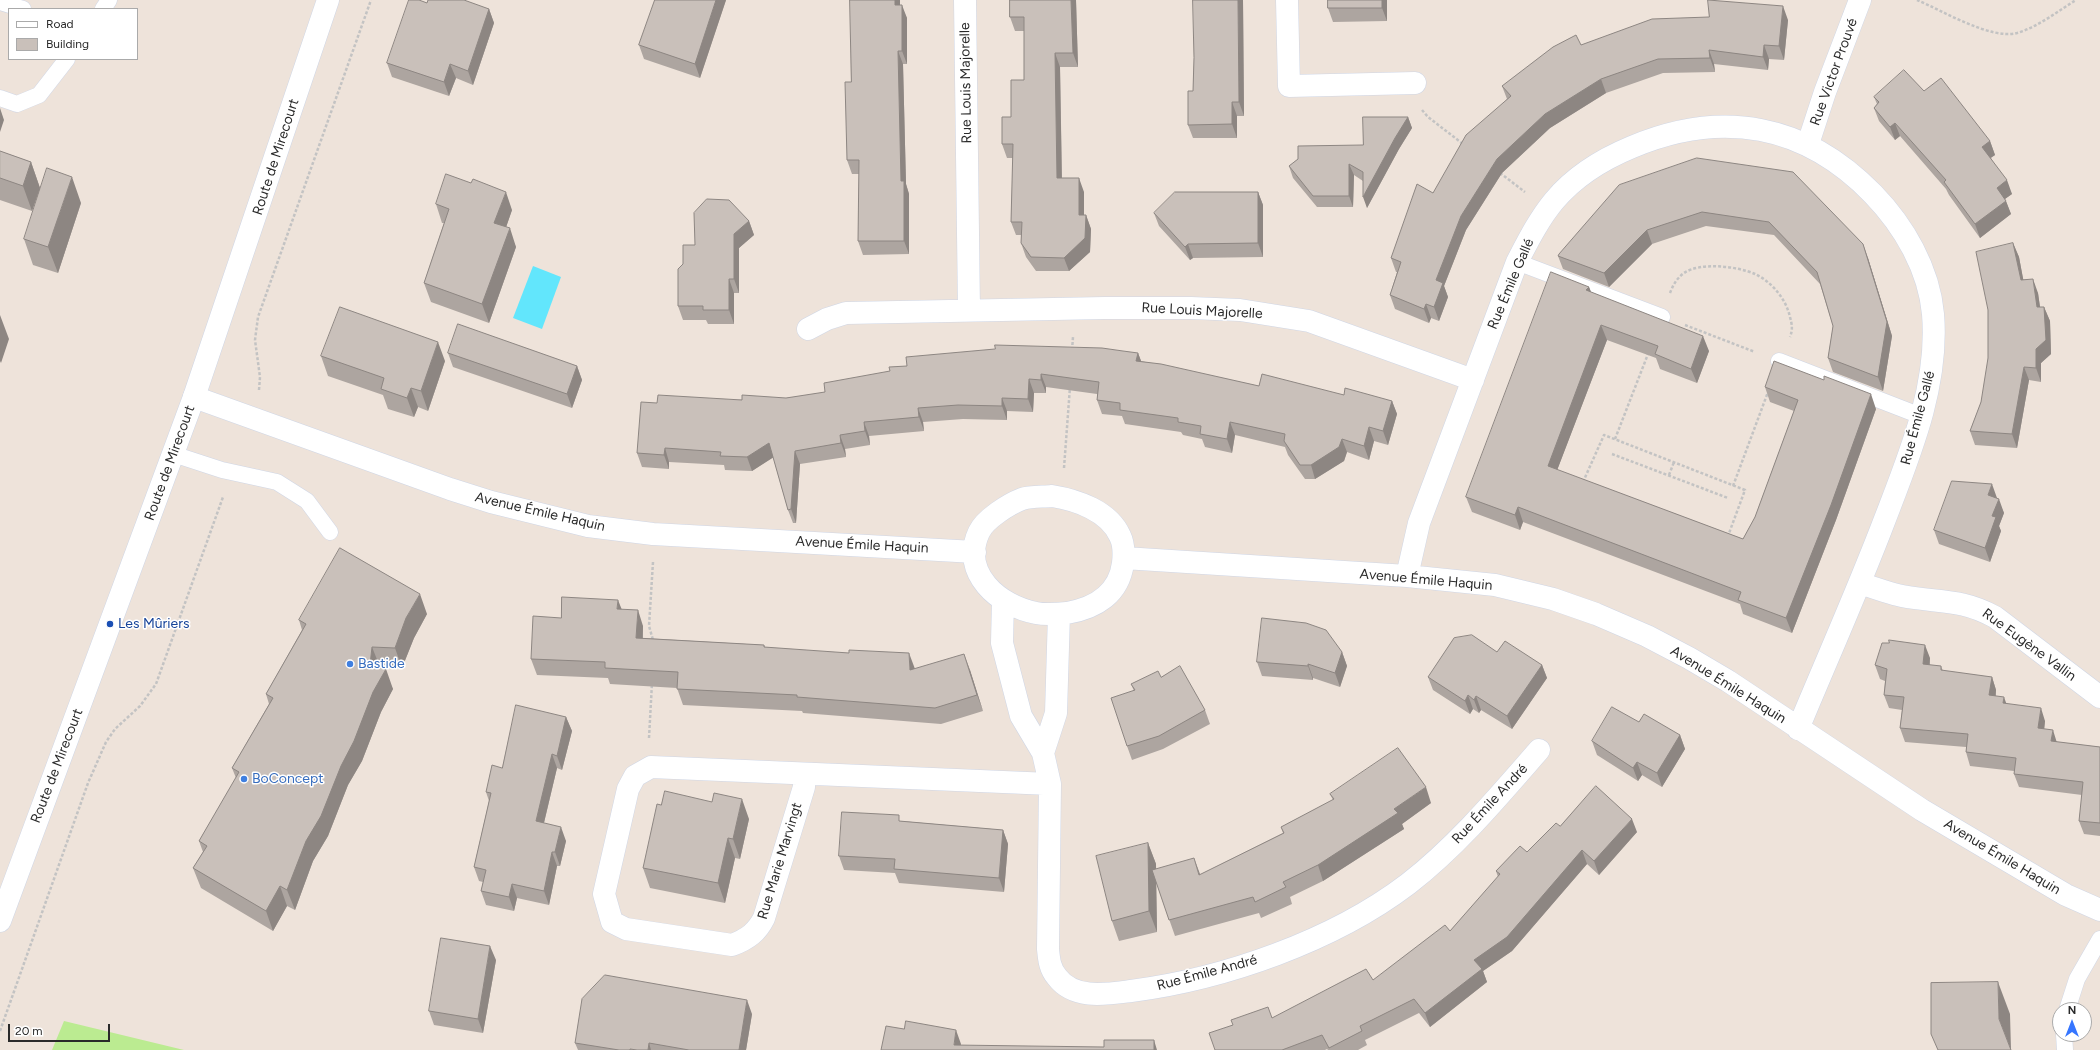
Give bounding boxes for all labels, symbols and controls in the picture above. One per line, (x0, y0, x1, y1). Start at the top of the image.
legend (8, 8, 138, 60)
street label: Rue Victor Prouvé (1807, 16, 1861, 128)
text: Road (46, 17, 74, 31)
street label: Rue Louis Majorelle (957, 22, 975, 144)
text: Building (46, 37, 89, 51)
street label: Route de Mirecourt (249, 97, 303, 217)
street label: Rue Émile Gallé (1484, 236, 1538, 332)
street label: Rue Louis Majorelle (1141, 299, 1263, 323)
street label: Rue Émile Gallé (1897, 369, 1939, 467)
street label: Route de Mirecourt (141, 403, 199, 523)
street label: Avenue Émile Haquin (473, 489, 607, 535)
street label: Avenue Émile Haquin (795, 533, 929, 557)
street label: Avenue Émile Haquin (1359, 566, 1493, 594)
street label: Rue Eugène Vallin (1979, 605, 2079, 685)
place label: Les Mûriers (118, 616, 189, 632)
marker: Les Mûriers (105, 619, 115, 629)
street label: Avenue Émile Haquin (1667, 643, 1789, 727)
place label: Bastide (358, 656, 405, 672)
marker: Bastide (345, 659, 355, 669)
street label: Route de Mirecourt (27, 706, 87, 826)
street label: Rue Émile André (1449, 761, 1531, 847)
place label: BoConcept (252, 771, 323, 787)
marker: BoConcept (239, 774, 249, 784)
street label: Rue Marie Marvingt (754, 801, 806, 921)
street label: Avenue Émile Haquin (1941, 816, 2063, 898)
street label: Rue Émile André (1155, 952, 1259, 994)
north arrow (2052, 1002, 2092, 1042)
text: N (2068, 1004, 2076, 1017)
scale bar (10, 1016, 112, 1042)
text: 20 m (15, 1024, 43, 1038)

